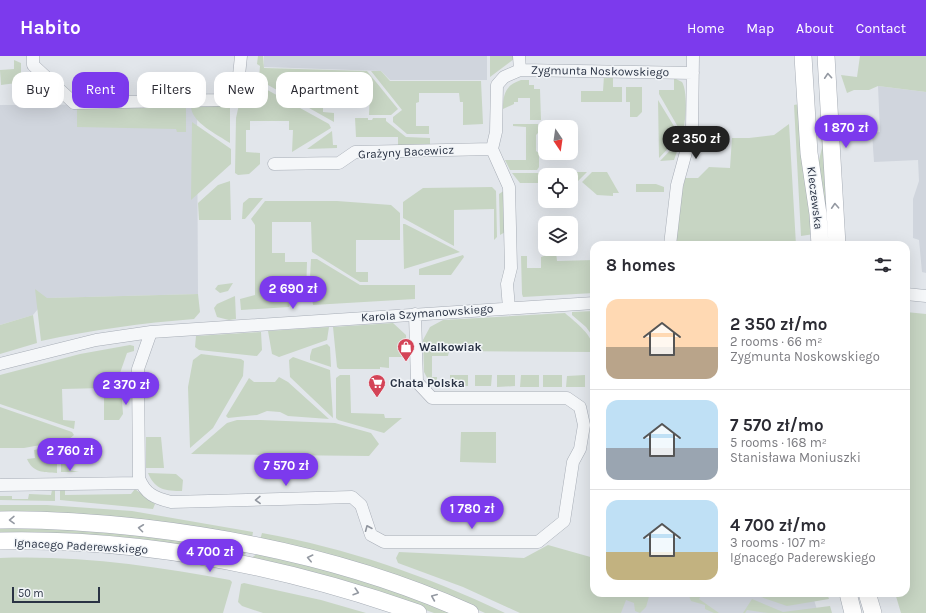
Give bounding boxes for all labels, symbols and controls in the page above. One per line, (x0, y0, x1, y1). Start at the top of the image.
text: Habito (20, 17, 81, 39)
text: Home (687, 20, 724, 37)
text: Map (746, 20, 774, 37)
text: About (796, 20, 834, 37)
text: Contact (856, 20, 906, 37)
street label: Zygmunta Noskowskiego (531, 63, 669, 79)
chip: Buy (12, 72, 64, 108)
chip: Rent (72, 72, 129, 108)
chip: Filters (137, 72, 206, 108)
chip: New (214, 72, 268, 108)
chip: Apartment (276, 72, 373, 108)
one-way arrow (823, 73, 832, 79)
pin: 1 870 zł (805, 115, 887, 149)
north arrow (538, 120, 578, 160)
map controls (538, 120, 578, 256)
text: 1 870 zł (824, 120, 868, 135)
pin: 2 350 zł (655, 126, 737, 160)
text: 2 350 zł (672, 131, 720, 146)
street label: Grażyny Bacewicz (358, 142, 455, 162)
street label: Kleczewska (804, 166, 826, 230)
button: locate (538, 168, 578, 208)
one-way arrow (831, 203, 839, 209)
button: layers (538, 216, 578, 256)
icon: filters (872, 254, 894, 276)
text: 8 homes (606, 255, 676, 275)
pin: 2 690 zł (252, 276, 334, 310)
text: 2 690 zł (269, 281, 317, 296)
street label: Karola Szymanowskiego (360, 301, 494, 325)
text: 2 350 zł/mo (730, 314, 827, 334)
icon: home (638, 315, 686, 363)
text: 2 rooms · 66 m² (730, 334, 822, 349)
shop icon: Walkowiak (396, 337, 416, 362)
place label: Walkowiak (419, 340, 482, 354)
text: Zygmunta Noskowskiego (730, 349, 880, 364)
pin: 2 370 zł (85, 372, 167, 406)
supermarket icon: Chata Polska (367, 373, 387, 398)
place label: Chata Polska (390, 376, 465, 390)
text: 2 370 zł (102, 377, 150, 392)
text: 7 570 zł/mo (730, 415, 824, 435)
icon: home (638, 416, 686, 464)
text: 5 rooms · 168 m² (730, 435, 827, 450)
pin: 2 760 zł (29, 438, 111, 472)
text: 2 760 zł (46, 443, 94, 458)
text: Stanisława Moniuszki (730, 450, 861, 465)
pin: 7 570 zł (245, 453, 327, 487)
text: 7 570 zł (263, 458, 309, 473)
one-way arrow (255, 495, 261, 504)
pin: 1 780 zł (431, 496, 513, 530)
text: 1 780 zł (450, 501, 494, 516)
text: 4 700 zł/mo (730, 515, 826, 535)
one-way arrow (9, 516, 15, 524)
icon: home (638, 516, 686, 564)
one-way arrow (138, 524, 144, 533)
one-way arrow (365, 524, 373, 531)
street label: Ignacego Paderewskiego (14, 535, 148, 557)
text: 3 rooms · 107 m² (730, 535, 826, 550)
pin: 4 700 zł (169, 539, 251, 573)
text: 4 700 zł (186, 544, 234, 559)
text: Ignacego Paderewskiego (730, 550, 876, 565)
one-way arrow (307, 555, 313, 563)
scale bar (12, 585, 100, 604)
text: 50 m (18, 587, 44, 600)
one-way arrow (352, 587, 359, 596)
one-way arrow (431, 594, 438, 602)

